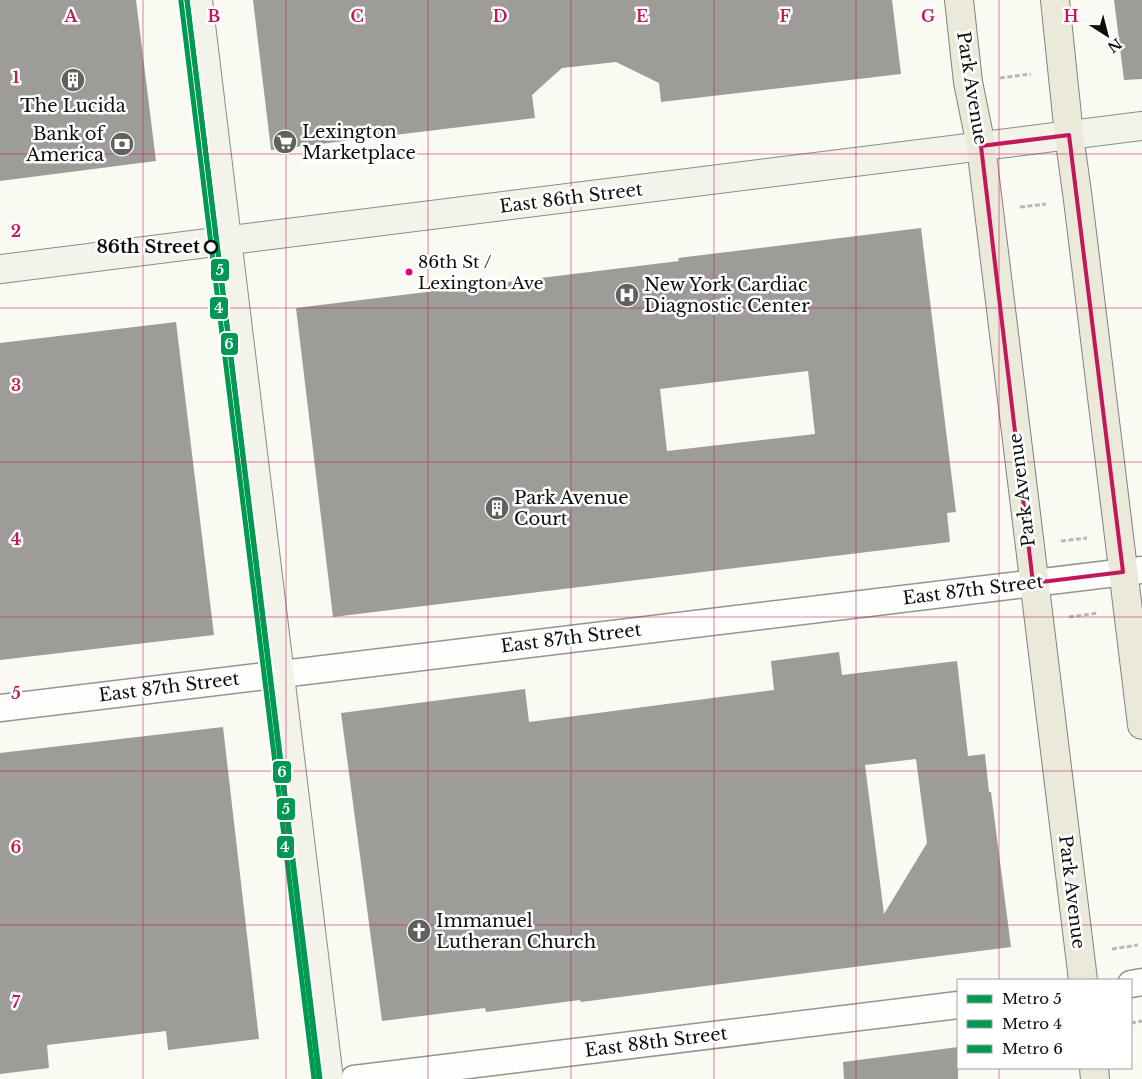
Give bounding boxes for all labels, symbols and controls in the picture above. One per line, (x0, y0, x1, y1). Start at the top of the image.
text: A (64, 6, 79, 26)
text: B (208, 6, 221, 26)
text: C (350, 6, 364, 26)
text: D (493, 6, 507, 26)
text: E (636, 6, 648, 26)
text: F (779, 6, 791, 26)
text: G (921, 6, 935, 26)
text: H (1063, 6, 1079, 26)
north arrow (1082, 10, 1132, 60)
street label: Park Avenue (952, 30, 992, 146)
text: N (1104, 34, 1125, 57)
text: 1 (13, 67, 20, 87)
building icon: The Lucida (60, 67, 86, 93)
place label: The Lucida (20, 95, 126, 117)
place label: Lexington Marketplace (302, 121, 416, 164)
place label: Bank of America (25, 123, 107, 166)
supermarket icon: Lexington Marketplace (272, 129, 298, 155)
bank icon: Bank of America (109, 131, 135, 157)
street label: East 86th Street (498, 178, 644, 218)
text: 2 (11, 221, 21, 241)
place label: 86th Street (96, 236, 200, 258)
marker: 86th Street (204, 240, 218, 254)
place label: 86th St / Lexington Ave (418, 252, 543, 294)
line badge: 5 (210, 258, 230, 282)
text: 5 (216, 261, 224, 279)
marker: 86th St / Lexington Ave (404, 267, 414, 277)
place label: New York Cardiac Diagnostic Center (644, 274, 810, 317)
hospital icon: New York Cardiac Diagnostic Center (614, 282, 640, 308)
line badge: 4 (209, 296, 229, 320)
text: 4 (214, 299, 224, 317)
line badge: 6 (220, 332, 239, 356)
text: 6 (224, 335, 234, 353)
text: 3 (11, 375, 21, 395)
street label: Park Avenue (1004, 432, 1040, 548)
place label: Park Avenue Court (514, 487, 629, 530)
building icon: Park Avenue Court (484, 495, 510, 521)
text: 4 (11, 529, 21, 549)
street label: East 87th Street (901, 570, 1045, 610)
street label: East 87th Street (499, 618, 643, 658)
street label: East 87th Street (97, 667, 241, 707)
text: 5 (11, 683, 21, 703)
line badge: 6 (272, 760, 292, 784)
text: 6 (277, 763, 287, 781)
line badge: 5 (276, 797, 296, 821)
text: 5 (282, 800, 290, 818)
street label: Park Avenue (1054, 834, 1090, 950)
line badge: 4 (276, 835, 295, 859)
text: 6 (11, 837, 22, 857)
text: 4 (280, 838, 290, 856)
place label: Immanuel Lutheran Church (436, 910, 596, 953)
church icon: Immanuel Lutheran Church (406, 918, 432, 944)
legend (957, 979, 1132, 1069)
text: Metro 5 (1002, 989, 1062, 1008)
text: 7 (12, 992, 21, 1012)
text: Metro 4 (1002, 1014, 1062, 1033)
street label: East 88th Street (583, 1022, 729, 1062)
text: Metro 6 (1002, 1039, 1063, 1058)

